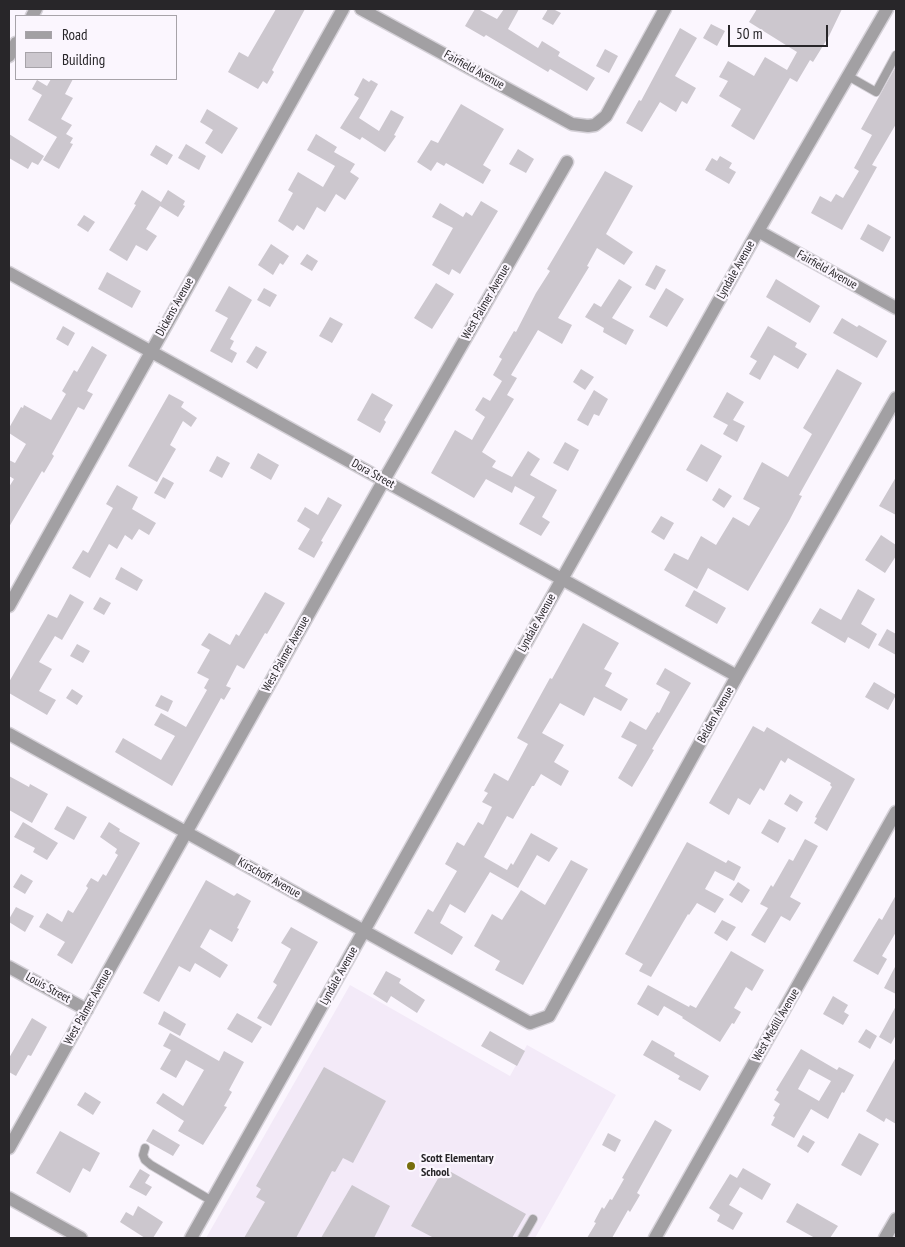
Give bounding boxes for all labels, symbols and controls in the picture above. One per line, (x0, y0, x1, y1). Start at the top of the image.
legend (15, 15, 178, 80)
scale bar (730, 15, 830, 47)
text: 50 m (736, 24, 762, 43)
text: Road (62, 25, 88, 44)
street label: Fairfield Avenue (441, 48, 507, 92)
text: Building (62, 50, 105, 69)
street label: Lyndale Avenue (714, 238, 758, 302)
street label: Fairfield Avenue (794, 248, 860, 292)
street label: West Palmer Avenue (459, 262, 513, 342)
street label: Dickens Avenue (153, 275, 197, 339)
street label: Dora Street (349, 456, 397, 492)
street label: Lyndale Avenue (515, 591, 559, 655)
street label: West Palmer Avenue (259, 614, 313, 694)
street label: Belden Avenue (695, 685, 737, 745)
street label: Kirschoff Avenue (235, 855, 303, 901)
street label: Lyndale Avenue (317, 944, 361, 1008)
street label: West Palmer Avenue (61, 967, 115, 1047)
street label: Louis Street (23, 970, 73, 1006)
street label: West Medill Avenue (749, 986, 803, 1064)
place label: Scott Elementary School (421, 1152, 493, 1180)
marker: Scott Elementary School (405, 1160, 417, 1172)

